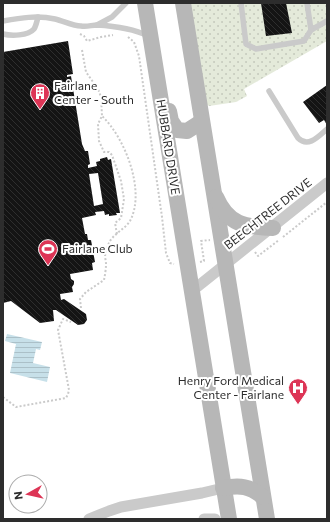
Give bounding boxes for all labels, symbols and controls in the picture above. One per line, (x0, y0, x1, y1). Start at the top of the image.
place label: Fairlane Center - South (54, 78, 134, 106)
building icon: Fairlane Center - South (29, 82, 51, 110)
street label: HUBBARD DRIVE (155, 98, 183, 195)
street label: BEECHTREE DRIVE (221, 175, 314, 252)
sports icon: Fairlane Club (37, 238, 59, 266)
place label: Fairlane Club (62, 241, 133, 255)
place label: Henry Ford Medical Center - Fairlane (178, 373, 284, 401)
hospital icon: Henry Ford Medical Center - Fairlane (287, 377, 309, 405)
north arrow (8, 474, 48, 514)
text: N (11, 490, 25, 500)

